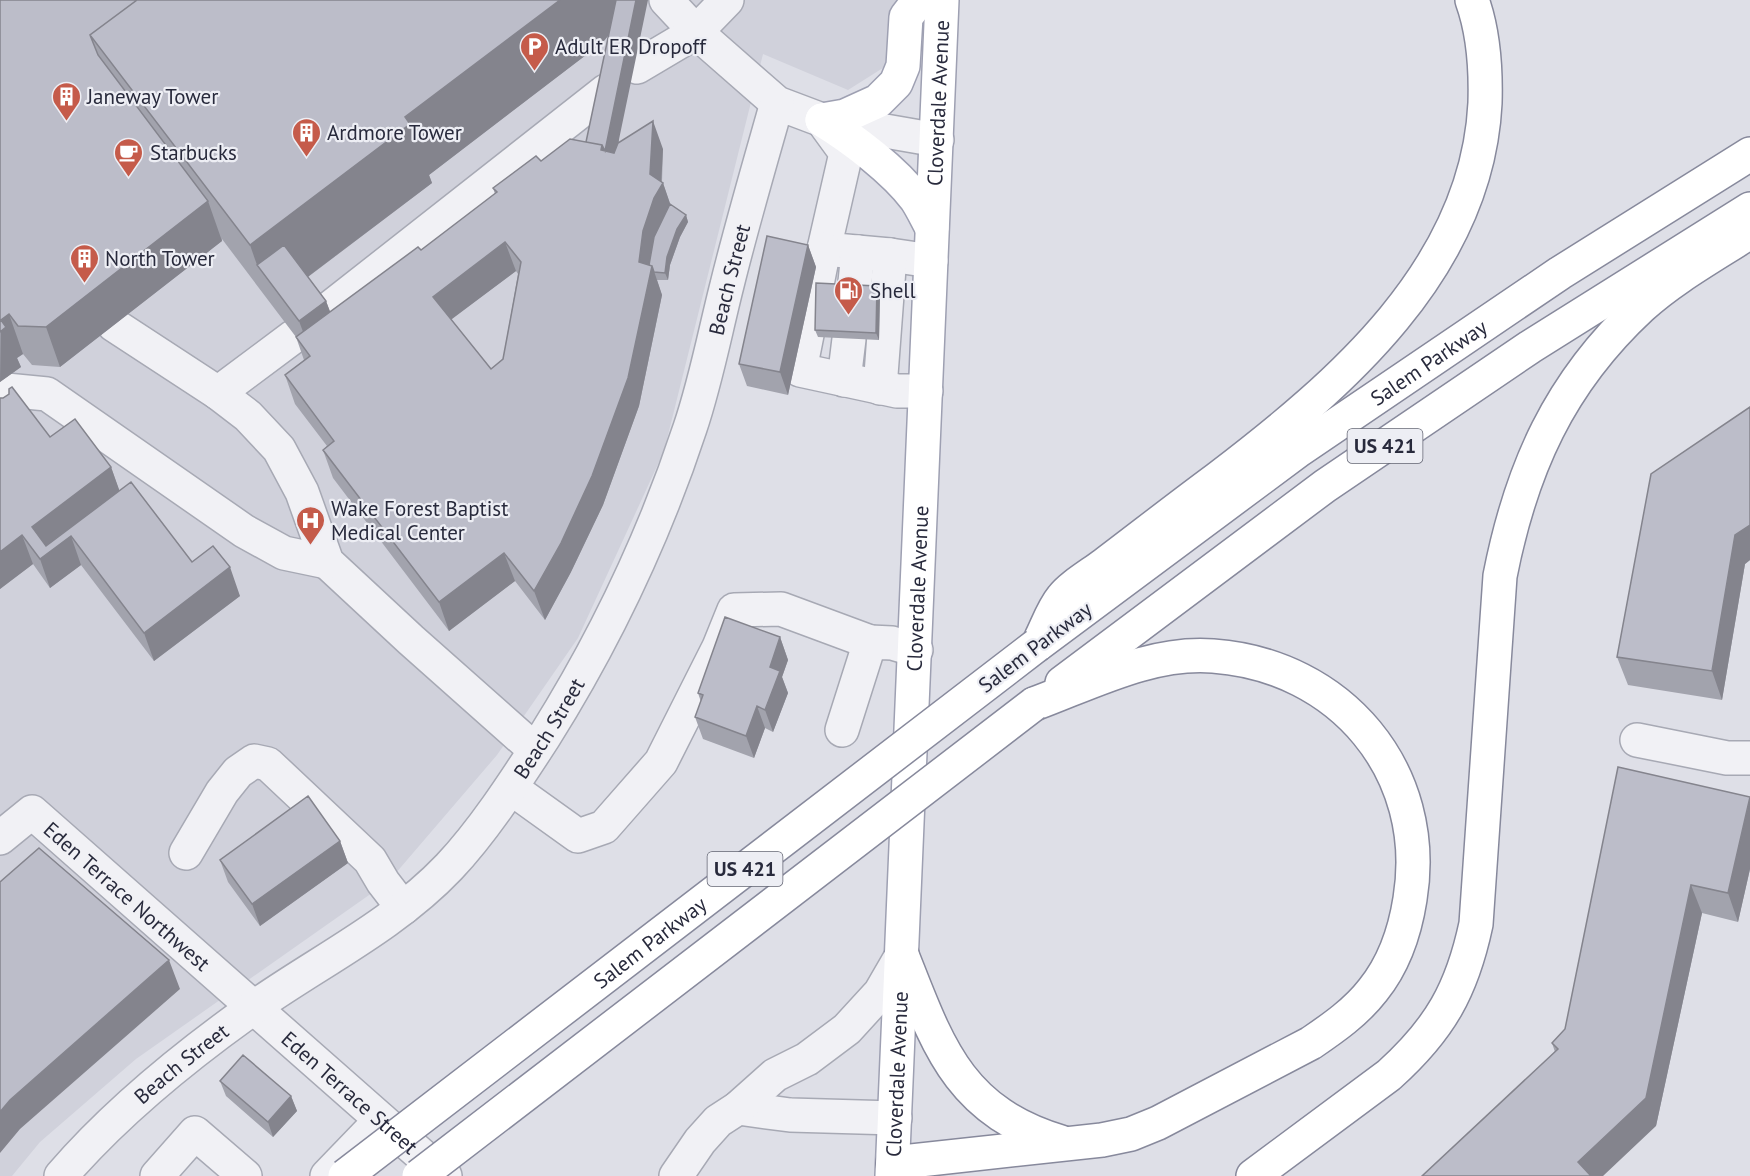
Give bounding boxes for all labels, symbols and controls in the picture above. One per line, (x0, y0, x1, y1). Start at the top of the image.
street label: Cloverdale Avenue (921, 19, 955, 186)
parking icon: Adult ER Dropoff (518, 30, 550, 72)
place label: Adult ER Dropoff (555, 33, 707, 60)
building icon: Janeway Tower (50, 80, 82, 122)
place label: Janeway Tower (86, 83, 218, 110)
building icon: Ardmore Tower (290, 116, 322, 158)
place label: Ardmore Tower (327, 119, 462, 146)
cafe icon: Starbucks (113, 136, 145, 178)
place label: Starbucks (150, 139, 237, 166)
street label: Beach Street (702, 221, 756, 338)
building icon: North Tower (68, 242, 100, 284)
place label: North Tower (105, 245, 215, 272)
fuel station icon: Shell (833, 274, 865, 316)
place label: Shell (870, 277, 916, 304)
street label: Salem Parkway (1365, 313, 1492, 411)
road number: US 421 (1348, 429, 1422, 463)
place label: Wake Forest Baptist Medical Center (331, 495, 508, 546)
hospital icon: Wake Forest Baptist Medical Center (294, 504, 326, 546)
street label: Cloverdale Avenue (900, 505, 934, 672)
street label: Salem Parkway (973, 595, 1097, 698)
street label: Beach Street (507, 673, 590, 784)
street label: Eden Terrace Northwest (38, 815, 216, 976)
road number: US 421 (708, 852, 783, 886)
street label: Salem Parkway (588, 890, 712, 994)
street label: Cloverdale Avenue (879, 991, 913, 1158)
street label: Beach Street (128, 1017, 234, 1109)
street label: Eden Terrace Street (276, 1025, 424, 1160)

